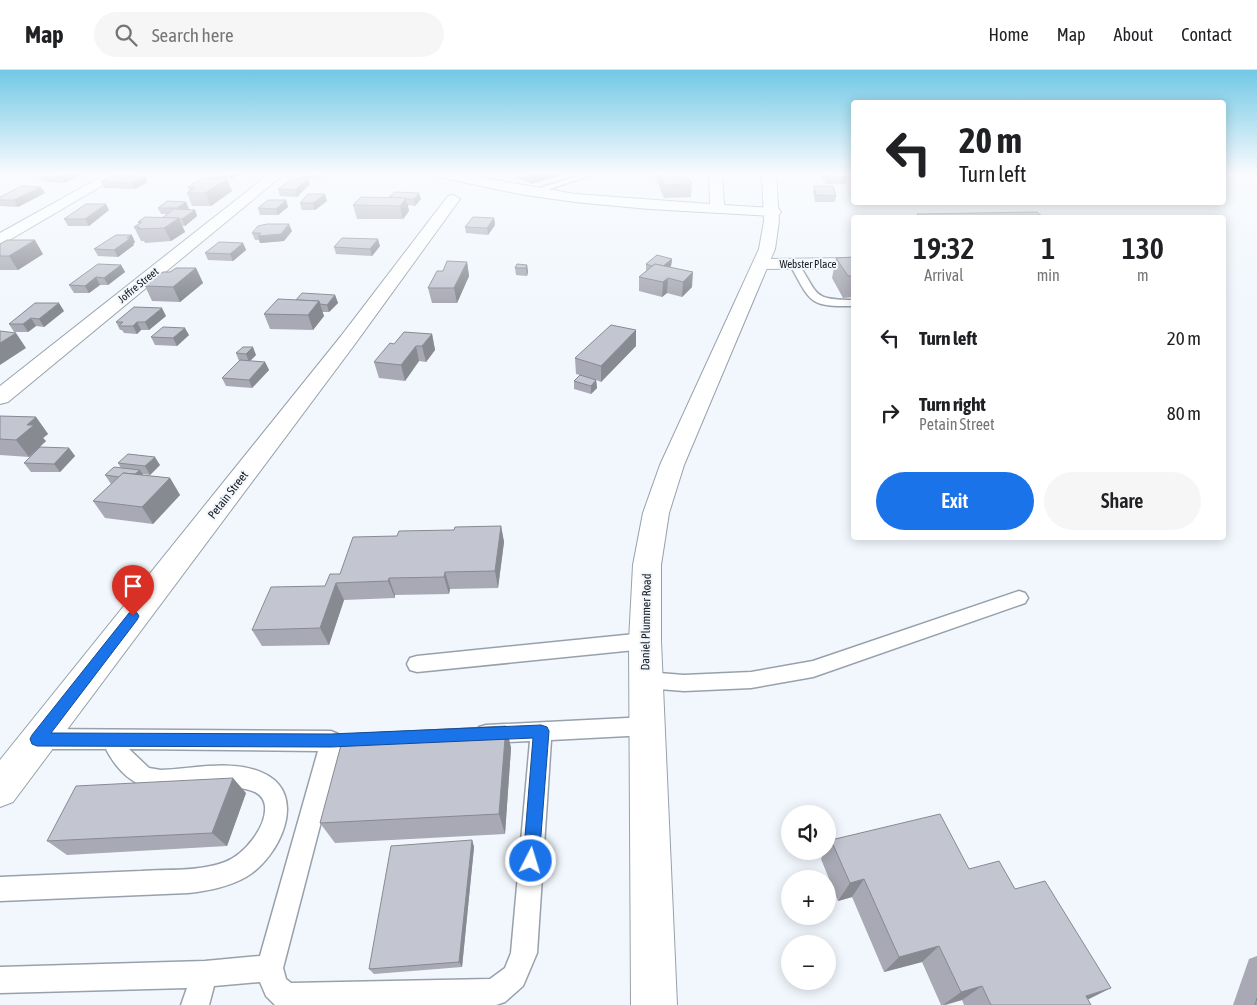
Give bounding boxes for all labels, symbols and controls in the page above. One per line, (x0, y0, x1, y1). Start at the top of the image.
search box (94, 12, 444, 57)
text: Map (25, 21, 64, 48)
icon: search (112, 21, 140, 49)
text: Search here (152, 24, 234, 46)
text: Home (989, 24, 1029, 45)
text: Map (1057, 24, 1086, 45)
text: About (1114, 24, 1153, 45)
text: Contact (1181, 24, 1232, 45)
icon: left (876, 120, 941, 185)
text: 20 m (959, 120, 1022, 160)
text: Turn left (959, 161, 1026, 187)
text: 19:32 (913, 231, 975, 265)
text: 1 (1041, 231, 1055, 265)
text: 130 (1122, 231, 1164, 265)
street label: Webster Place (779, 258, 837, 270)
street label: Joffre Street (115, 265, 161, 305)
text: Arrival (924, 266, 963, 284)
text: min (1037, 266, 1060, 284)
text: m (1137, 266, 1149, 284)
icon: left (876, 324, 904, 352)
text: Turn left (919, 327, 977, 349)
text: 20 m (1167, 327, 1201, 349)
text: Turn right (919, 393, 986, 415)
icon: right (876, 399, 904, 427)
text: 80 m (1167, 402, 1201, 424)
text: Petain Street (919, 415, 995, 433)
street label: Petain Street (205, 468, 251, 522)
button: Exit (876, 472, 1034, 530)
button: Share (1044, 472, 1201, 530)
pin (112, 565, 154, 616)
icon: arrive (119, 572, 147, 600)
street label: Daniel Plummer Road (638, 573, 654, 671)
map controls (781, 805, 836, 990)
button: sound (781, 805, 836, 860)
position arrow (504, 834, 556, 886)
button: + (781, 870, 836, 925)
button: − (781, 935, 836, 990)

